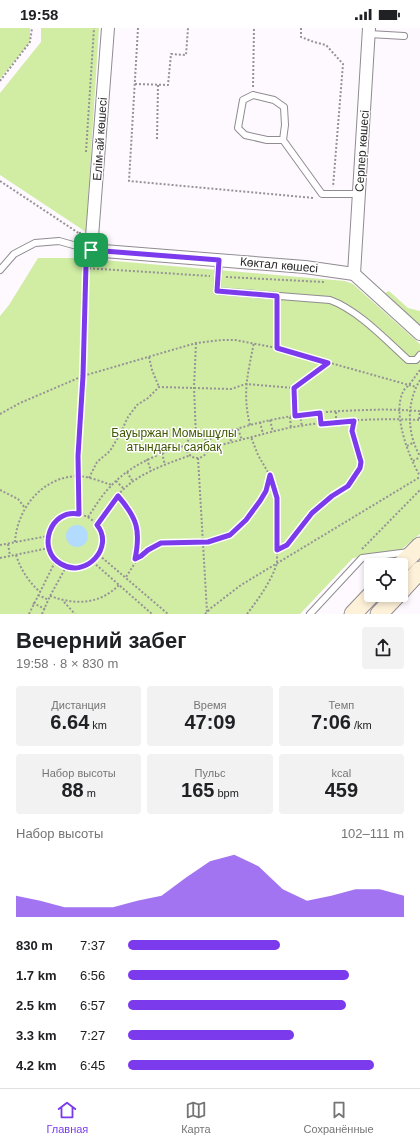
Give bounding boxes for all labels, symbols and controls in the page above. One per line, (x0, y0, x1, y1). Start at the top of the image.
text: 19:58 (20, 6, 58, 23)
street label: Елім-ай көшесі (90, 97, 110, 181)
street label: Серпер көшесі (352, 110, 372, 192)
pin (74, 233, 108, 267)
icon: arrive (80, 239, 102, 261)
street label: Көктал көшесі (239, 255, 319, 275)
park label: Бауыржан Момышұлы атындағы саябақ (111, 426, 237, 454)
map controls (364, 558, 408, 602)
button: locate (364, 558, 408, 602)
button: share (362, 627, 404, 669)
text: Вечерний забег (16, 628, 186, 653)
text: 19:58 · 8 × 830 m (16, 656, 118, 671)
text: Дистанция (51, 699, 106, 711)
text: Время (193, 699, 227, 711)
text: Темп (328, 699, 354, 711)
text: 6.64 (50, 711, 89, 733)
text: 47:09 (184, 711, 236, 733)
text: 7:06 (311, 711, 351, 733)
text: km (89, 719, 107, 731)
text: /km (351, 719, 372, 731)
text: Набор высоты (42, 767, 116, 779)
text: Пульс (195, 767, 225, 779)
text: kcal (332, 767, 351, 779)
text: 88 (61, 779, 84, 801)
text: 165 (181, 779, 214, 801)
text: 459 (325, 779, 358, 801)
text: m (84, 787, 96, 799)
text: bpm (214, 787, 239, 799)
text: Набор высоты (16, 826, 103, 841)
text: 102–111 m (341, 826, 404, 841)
text: 830 m (16, 938, 53, 953)
text: 7:37 (80, 938, 105, 953)
text: 1.7 km (16, 968, 56, 983)
text: 6:56 (80, 968, 105, 983)
text: 2.5 km (16, 998, 56, 1013)
text: 6:57 (80, 998, 105, 1013)
text: 3.3 km (16, 1028, 56, 1043)
text: 7:27 (80, 1028, 105, 1043)
text: 4.2 km (16, 1058, 56, 1073)
text: 6:45 (80, 1058, 105, 1073)
tab: Главная (46, 1099, 88, 1135)
tab: Карта (181, 1099, 211, 1135)
tab: Сохранённые (304, 1099, 374, 1135)

